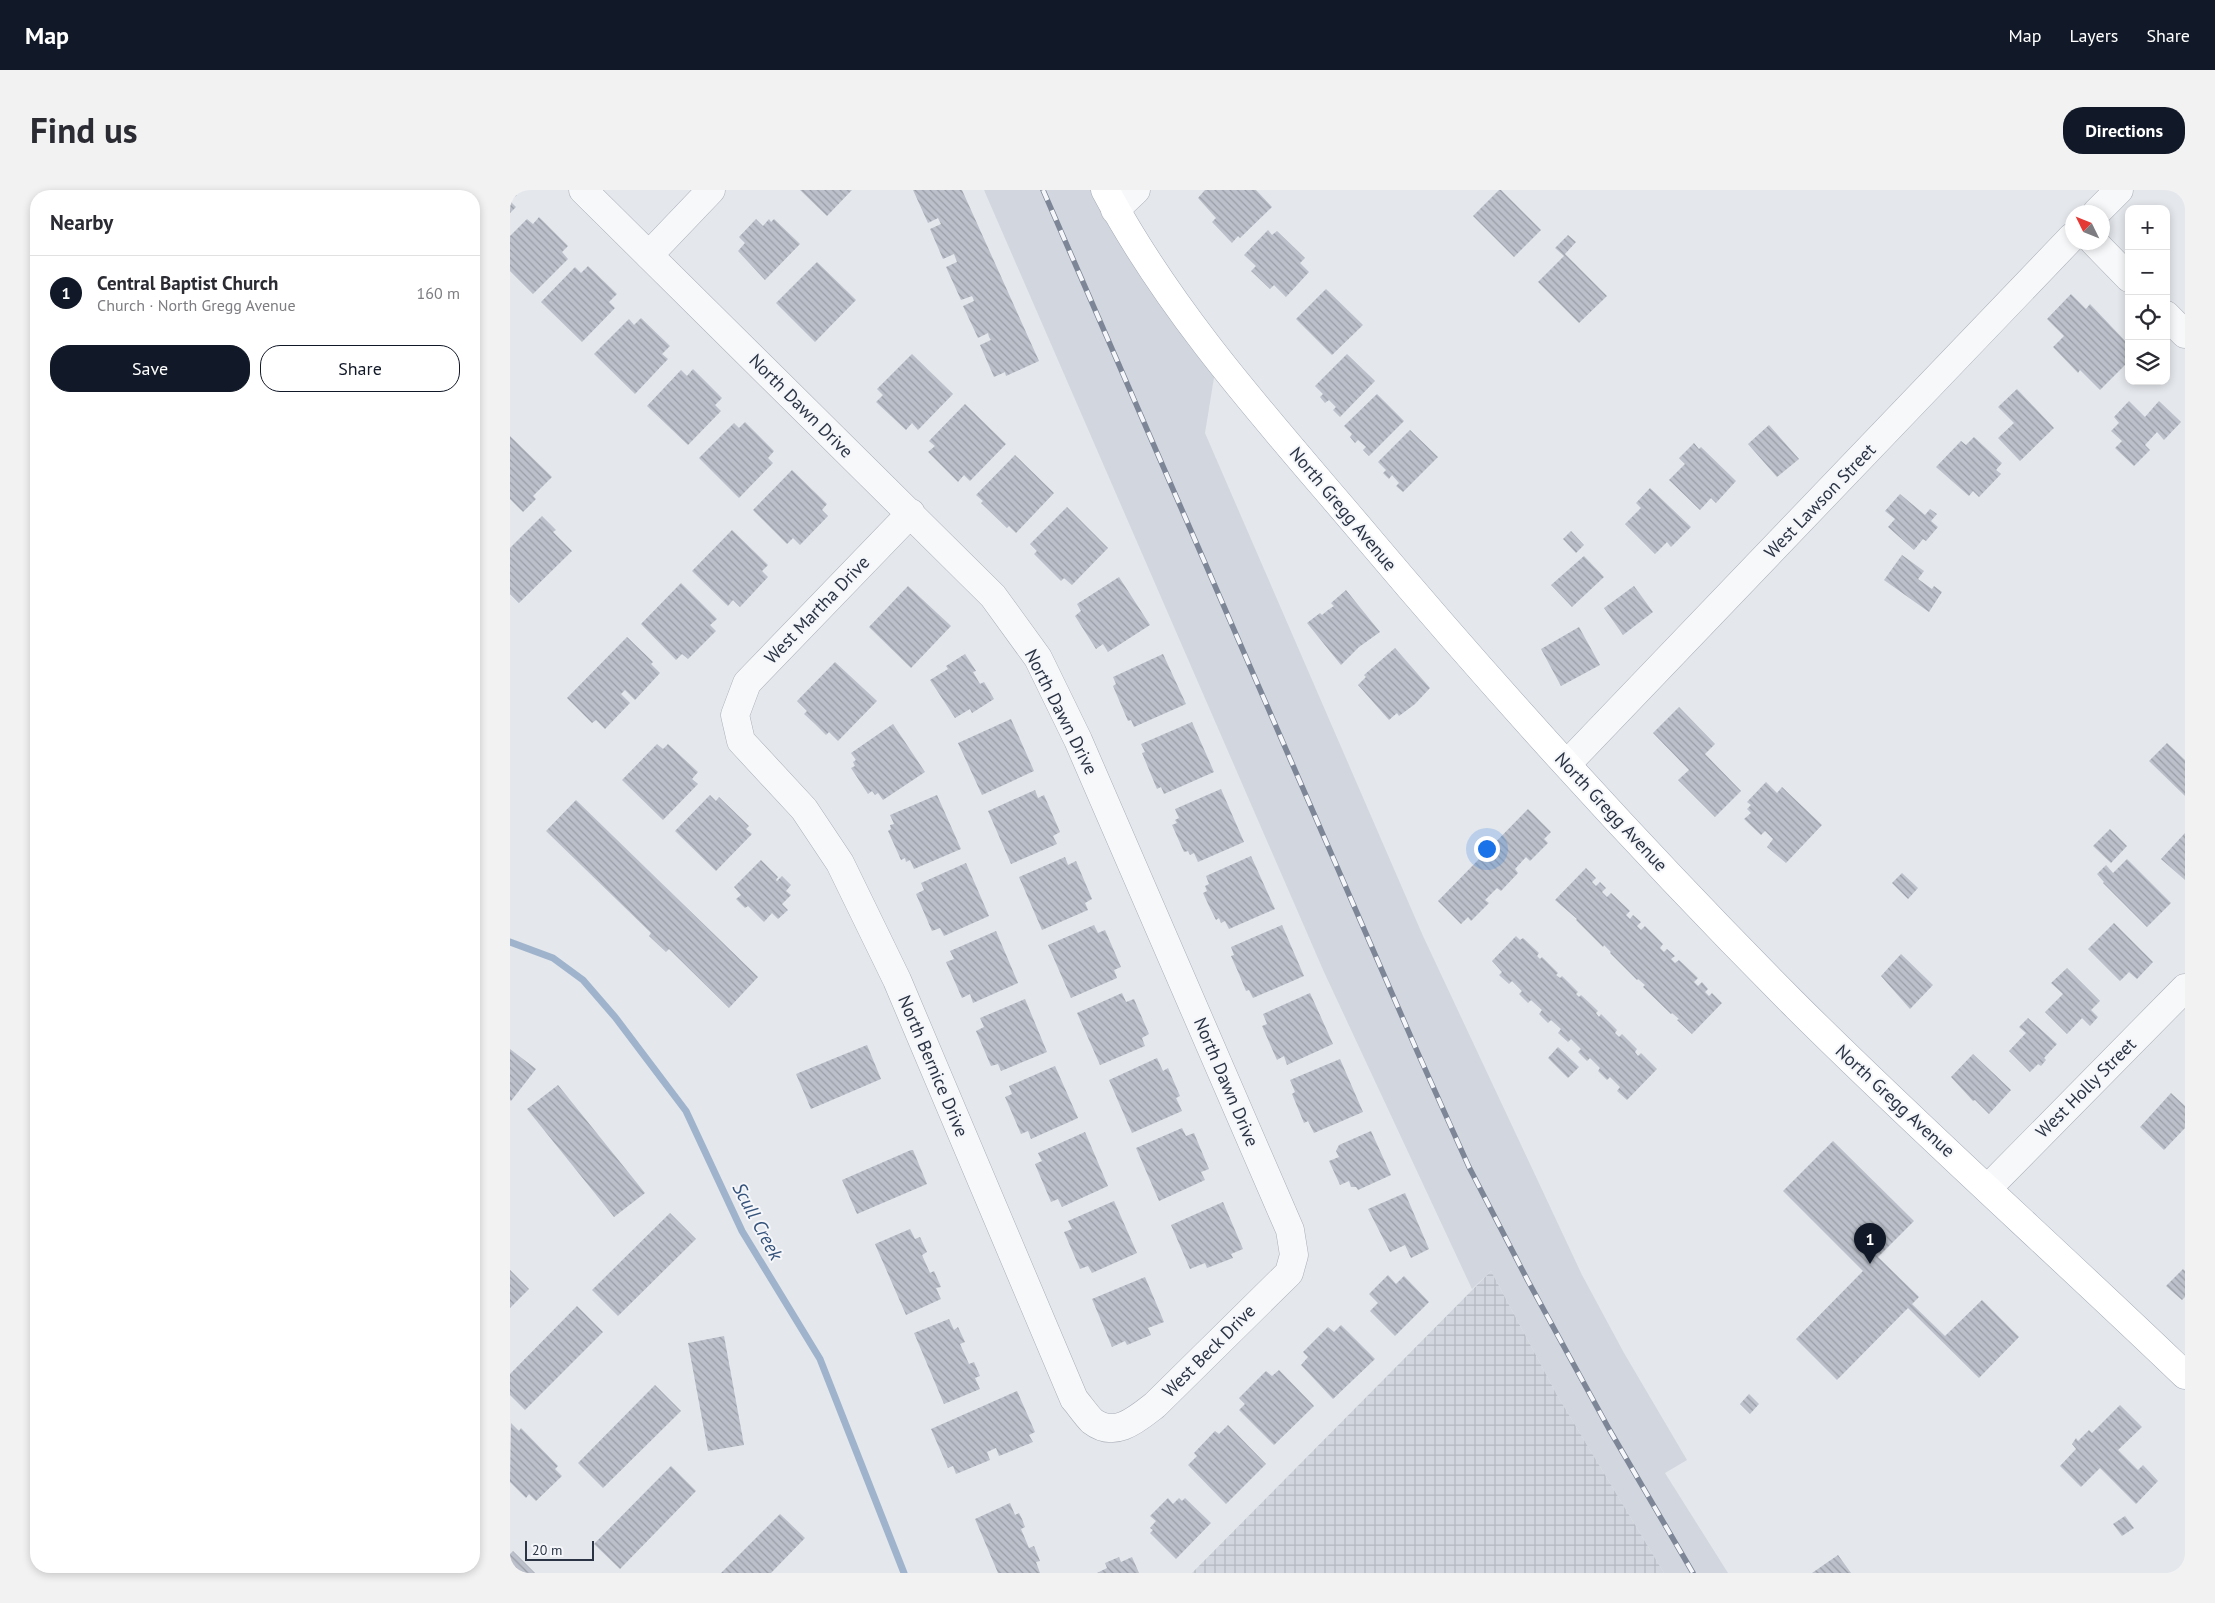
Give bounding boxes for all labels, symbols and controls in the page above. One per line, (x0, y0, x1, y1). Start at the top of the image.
text: Map (25, 20, 69, 51)
text: Map (2009, 24, 2041, 47)
text: Layers (2069, 24, 2118, 47)
text: Share (2146, 24, 2190, 47)
text: Find us (30, 107, 138, 153)
button: Directions (2063, 107, 2185, 154)
north arrow (2065, 205, 2110, 250)
map controls (2125, 205, 2170, 385)
button: + (2125, 205, 2170, 250)
text: Nearby (50, 209, 113, 236)
button: − (2125, 250, 2170, 295)
text: Central Baptist Church (97, 271, 278, 295)
text: 1 (61, 283, 71, 303)
text: 160 m (417, 283, 460, 303)
text: Church · North Gregg Avenue (97, 295, 296, 315)
button: locate (2125, 295, 2170, 340)
button: layers (2125, 340, 2170, 385)
button: Save (50, 345, 250, 392)
button: Share (260, 345, 460, 392)
street label: North Dawn Drive (744, 349, 858, 463)
street label: West Lawson Street (1759, 438, 1880, 563)
street label: North Gregg Avenue (1285, 442, 1402, 575)
street label: West Martha Drive (759, 551, 874, 669)
street label: North Dawn Drive (1020, 645, 1103, 779)
street label: North Gregg Avenue (1550, 747, 1673, 876)
your location (1474, 836, 1500, 862)
street label: North Bernice Drive (893, 992, 974, 1140)
street label: North Dawn Drive (1189, 1014, 1264, 1150)
street label: West Holly Street (2031, 1033, 2141, 1143)
street label: North Gregg Avenue (1831, 1039, 1960, 1162)
water label: Scull Creek (728, 1178, 789, 1265)
pin: 1 (1854, 1223, 1886, 1264)
street label: West Beck Drive (1157, 1299, 1260, 1402)
scale bar (525, 1538, 594, 1561)
text: 20 m (532, 1541, 562, 1559)

